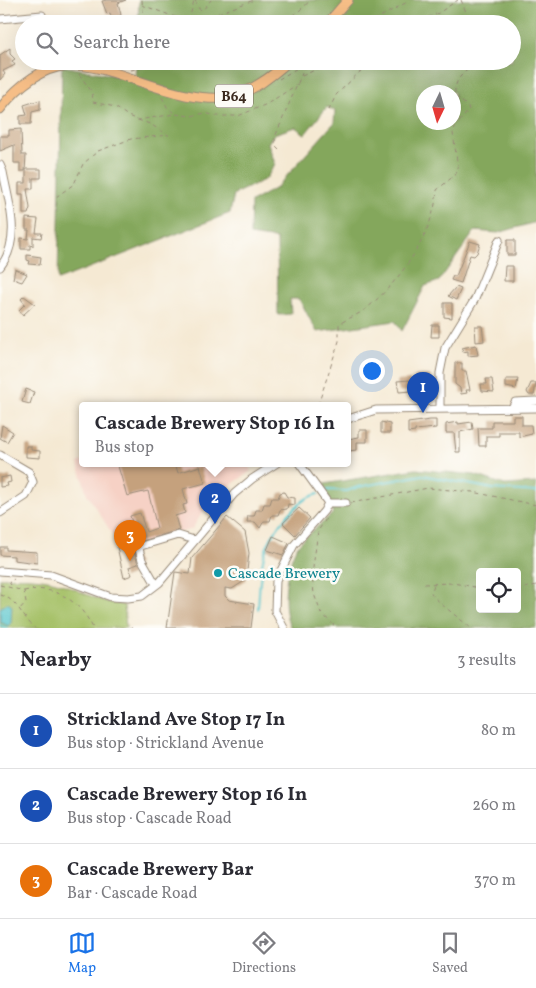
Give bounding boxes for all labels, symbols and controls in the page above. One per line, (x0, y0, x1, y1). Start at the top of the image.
search box (15, 15, 521, 70)
icon: search (33, 29, 61, 57)
text: Search here (73, 30, 170, 56)
road number: B64 (215, 84, 253, 108)
north arrow (416, 85, 461, 130)
your location (359, 358, 385, 384)
pin: 1 (407, 372, 439, 413)
popup (79, 402, 351, 467)
text: Cascade Brewery Stop 16 In (95, 411, 335, 437)
text: Bus stop (95, 437, 154, 459)
pin: 2 (199, 483, 231, 524)
pin: 3 (114, 520, 146, 561)
place label: Cascade Brewery (228, 564, 340, 585)
marker: Cascade Brewery (212, 567, 224, 579)
map controls (476, 568, 521, 613)
button: locate (476, 568, 521, 613)
text: Nearby (20, 646, 91, 675)
text: 3 results (457, 650, 516, 672)
text: Strickland Ave Stop 17 In (67, 707, 285, 733)
text: 1 (33, 720, 39, 742)
text: 80 m (481, 720, 516, 742)
text: Bus stop · Strickland Avenue (67, 733, 264, 755)
text: Cascade Brewery Stop 16 In (67, 782, 307, 808)
text: 2 (32, 795, 40, 817)
text: 260 m (472, 795, 516, 817)
text: Bus stop · Cascade Road (67, 808, 232, 830)
text: Cascade Brewery Bar (67, 857, 254, 883)
text: 3 (32, 870, 40, 892)
text: 370 m (474, 870, 516, 892)
text: Bar · Cascade Road (67, 883, 198, 905)
tab: Map (68, 929, 96, 978)
tab: Directions (232, 929, 296, 978)
tab: Saved (432, 929, 468, 978)

